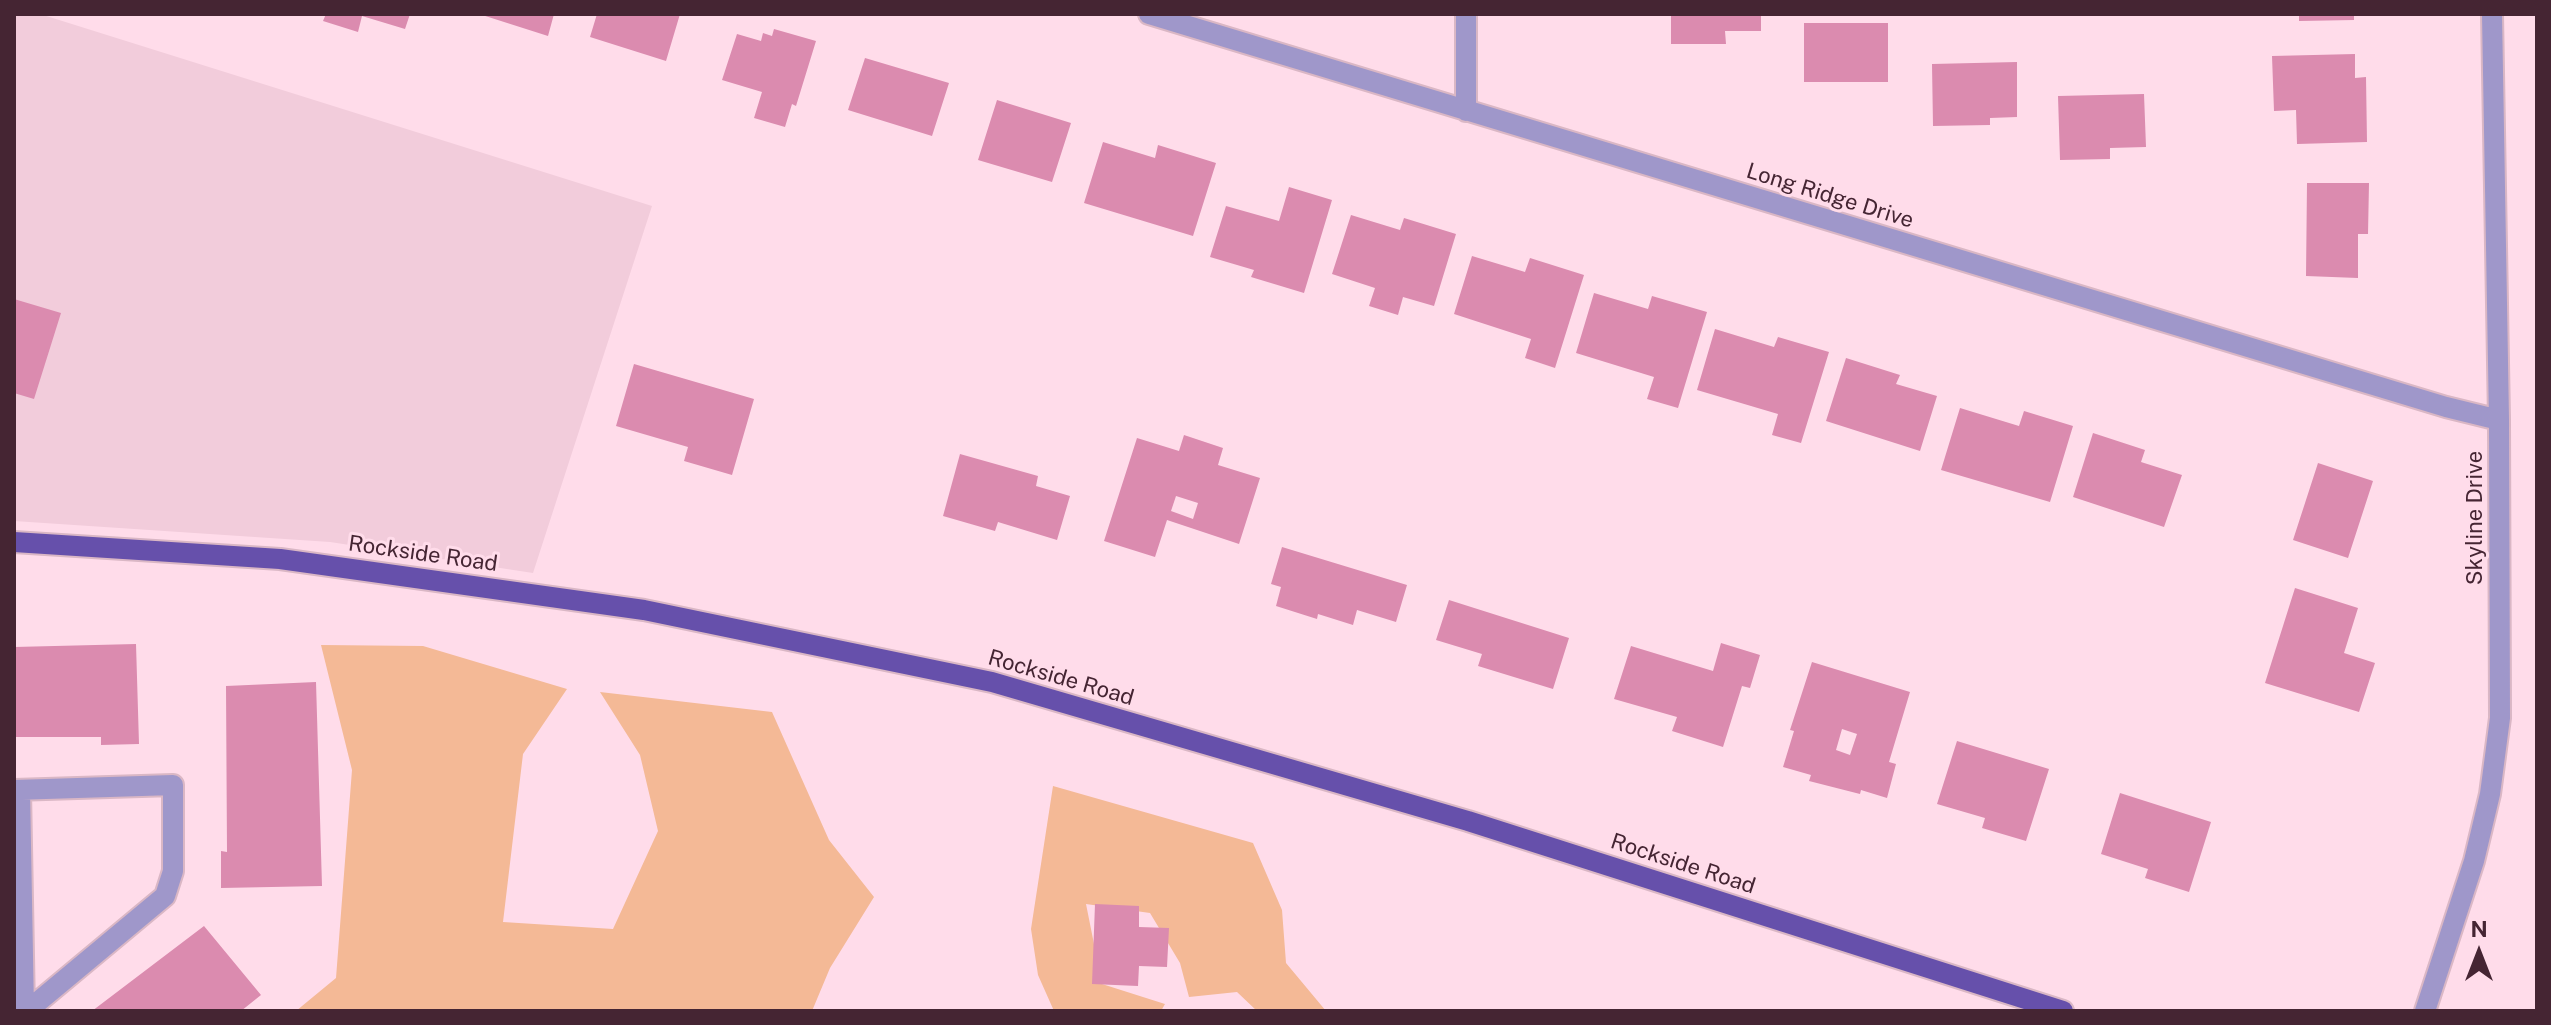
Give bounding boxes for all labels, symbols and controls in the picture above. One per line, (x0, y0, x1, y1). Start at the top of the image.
street label: Long Ridge Drive (1743, 158, 1917, 234)
street label: Skyline Drive (2462, 451, 2488, 585)
street label: Rockside Road (347, 530, 499, 578)
street label: Rockside Road (985, 645, 1137, 711)
street label: Rockside Road (1607, 828, 1759, 900)
north arrow (2439, 913, 2519, 993)
text: N (2470, 916, 2488, 942)

